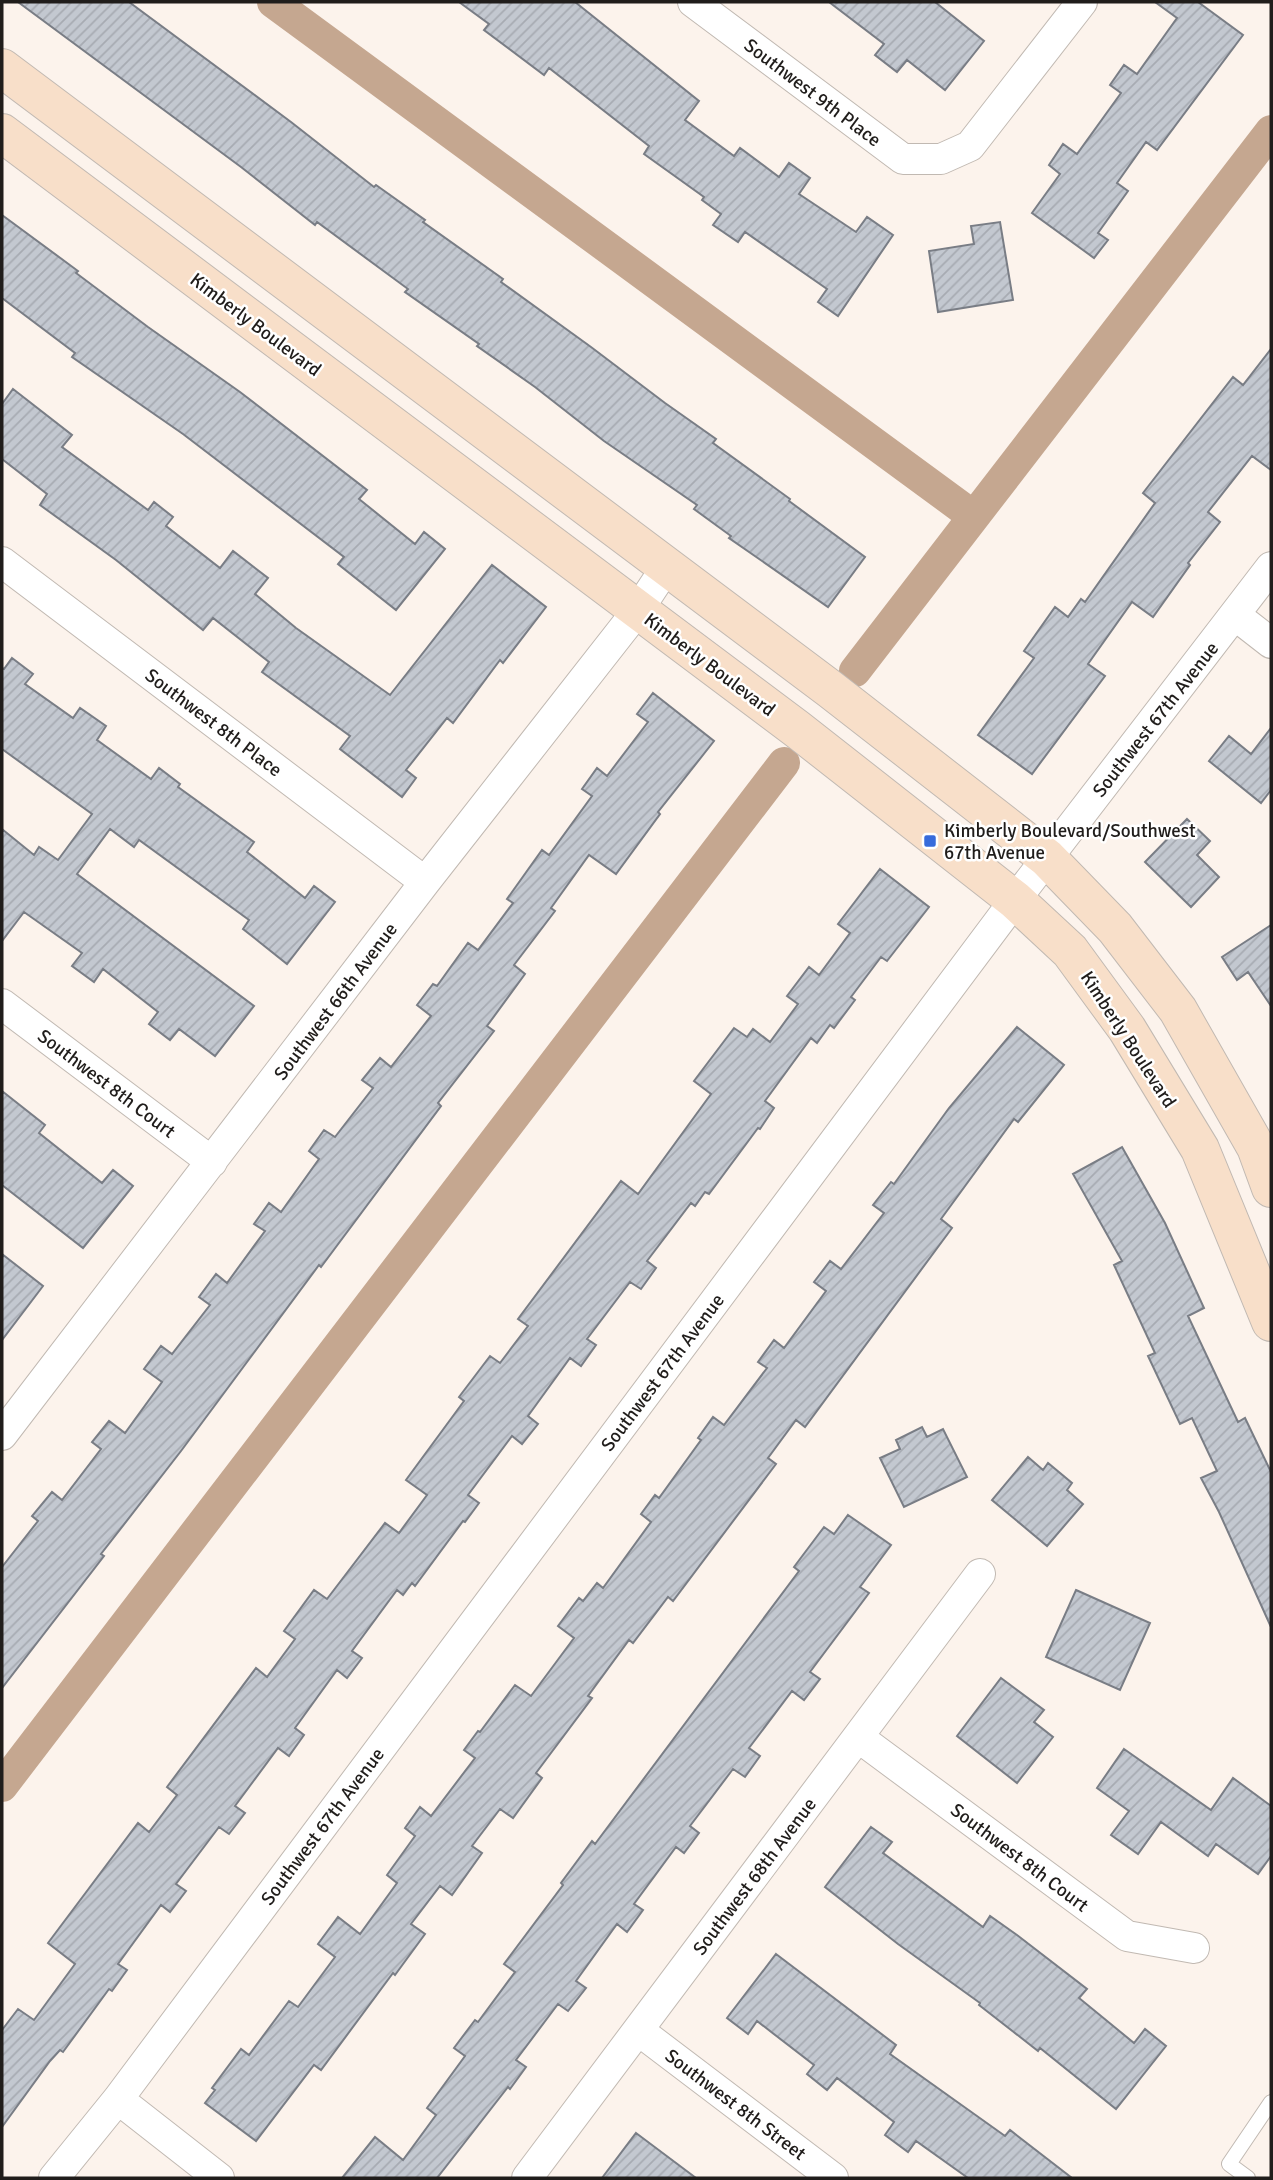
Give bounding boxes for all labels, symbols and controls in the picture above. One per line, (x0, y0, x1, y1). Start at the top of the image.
street label: Southwest 9th Place (739, 33, 886, 152)
street label: Kimberly Boulevard (185, 268, 326, 382)
street label: Kimberly Boulevard (639, 608, 780, 722)
street label: Southwest 67th Avenue (1088, 637, 1224, 802)
street label: Southwest 8th Place (140, 663, 287, 782)
place label: Kimberly Boulevard/Southwest 67th Avenue (944, 819, 1196, 865)
marker: Kimberly Boulevard/Southwest 67th Avenue (922, 833, 938, 849)
street label: Southwest 66th Avenue (269, 918, 403, 1085)
street label: Kimberly Boulevard (1075, 967, 1181, 1112)
street label: Southwest 8th Court (33, 1024, 180, 1144)
street label: Southwest 67th Avenue (596, 1289, 730, 1456)
street label: Southwest 67th Avenue (256, 1743, 390, 1910)
street label: Southwest 68th Avenue (688, 1793, 822, 1960)
street label: Southwest 8th Court (946, 1798, 1093, 1918)
street label: Southwest 8th Street (660, 2044, 811, 2166)

